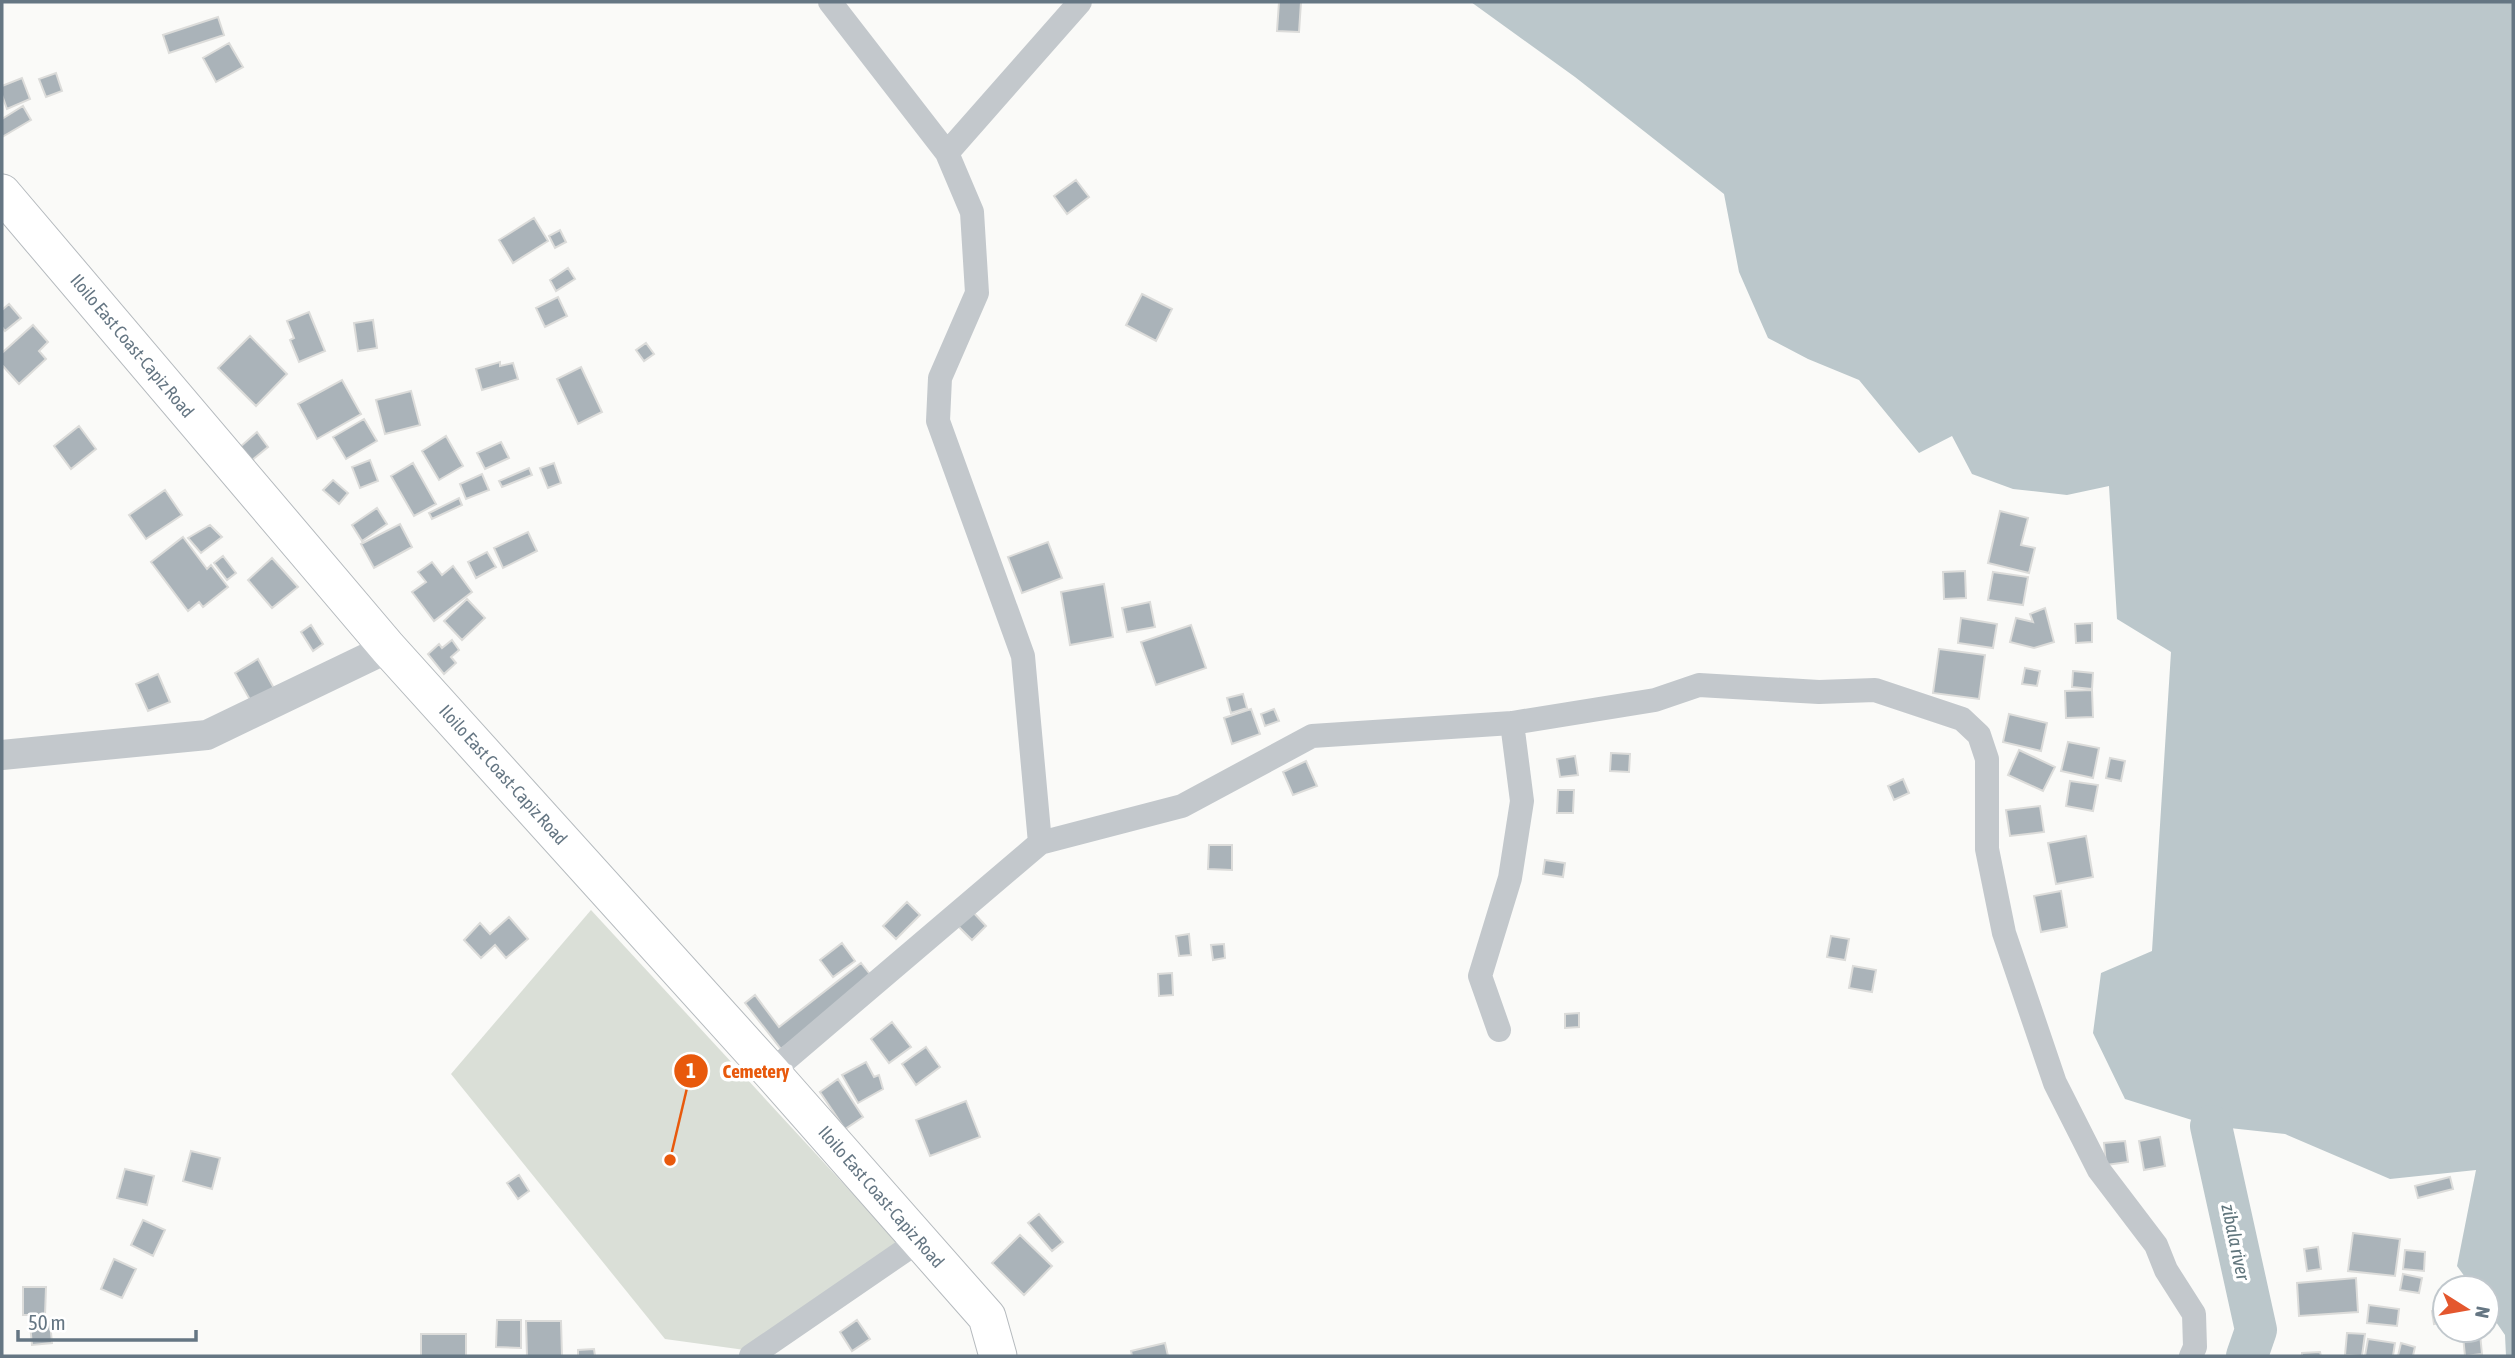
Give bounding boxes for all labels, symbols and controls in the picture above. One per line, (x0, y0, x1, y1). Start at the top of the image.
street label: Iloilo East Coast-Capiz Road (66, 270, 199, 422)
street label: Iloilo East Coast-Capiz Road (435, 700, 572, 849)
callout: Cemetery (674, 1051, 804, 1091)
text: 1 (686, 1058, 696, 1082)
text: Cemetery (723, 1060, 790, 1082)
street label: Iloilo East Coast-Capiz Road (814, 1122, 949, 1272)
water label: zibala river (2217, 1201, 2255, 1283)
north arrow (2431, 1274, 2501, 1344)
scale bar (18, 1298, 196, 1342)
text: N (2471, 1305, 2495, 1320)
text: 50 m (28, 1310, 66, 1334)

